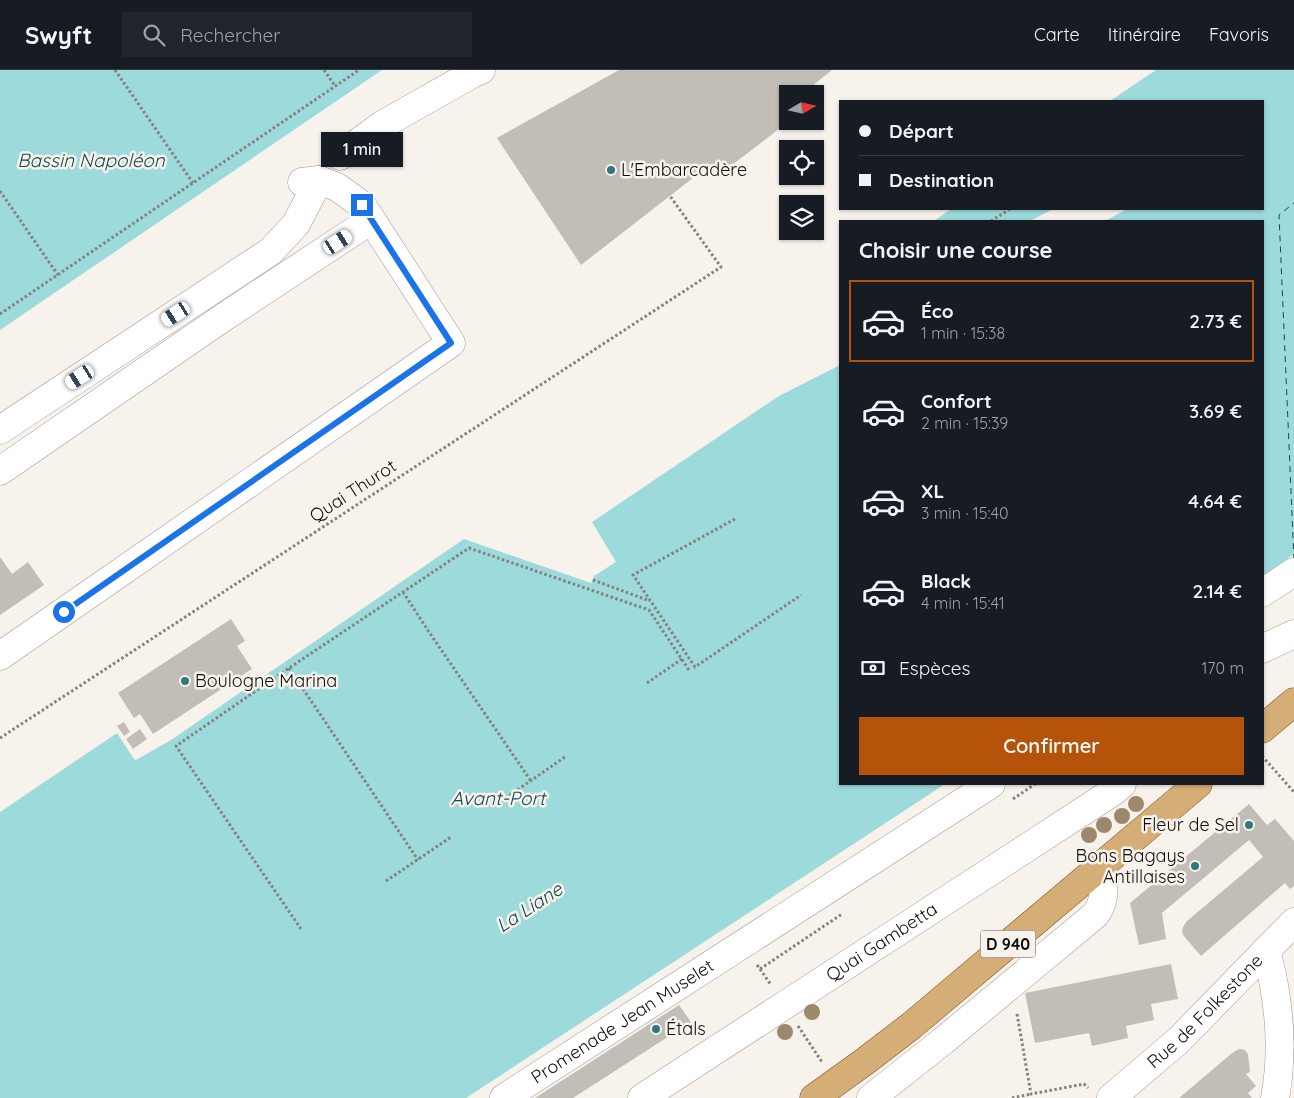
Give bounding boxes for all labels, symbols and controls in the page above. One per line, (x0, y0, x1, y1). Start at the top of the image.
search box (122, 12, 472, 57)
text: Swyft (25, 20, 92, 50)
icon: search (140, 21, 168, 49)
text: Rechercher (180, 23, 281, 47)
text: Carte (1034, 23, 1080, 46)
text: Itinéraire (1108, 23, 1181, 46)
text: Favoris (1209, 23, 1269, 46)
north arrow (779, 85, 824, 130)
map controls (779, 85, 824, 240)
text: Départ (889, 119, 954, 143)
callout: 1 min (321, 132, 403, 168)
text: 1 min (343, 139, 381, 159)
button: locate (779, 140, 824, 185)
water label: Bassin Napoléon (17, 148, 166, 172)
place label: L'Embarcadère (621, 158, 747, 181)
marker: L'Embarcadère (605, 164, 617, 176)
text: Destination (889, 168, 994, 192)
route end (351, 194, 373, 216)
button: layers (779, 195, 824, 240)
car (321, 228, 354, 256)
text: Choisir une course (859, 236, 1053, 264)
icon: car (861, 299, 906, 344)
text: Éco (921, 299, 954, 323)
car (159, 300, 192, 328)
text: 2.73 € (1189, 309, 1242, 333)
text: 1 min · 15:38 (921, 323, 1005, 343)
car (63, 363, 96, 391)
icon: car (861, 389, 906, 434)
text: Confort (921, 389, 992, 413)
text: 3.69 € (1189, 399, 1242, 423)
text: 2 min · 15:39 (921, 413, 1008, 433)
street label: Quai Thurot (305, 454, 400, 527)
icon: car (861, 479, 906, 524)
text: XL (921, 479, 944, 503)
text: 4.64 € (1188, 489, 1242, 513)
text: 3 min · 15:40 (921, 503, 1008, 523)
icon: car (861, 569, 906, 614)
text: Black (921, 569, 971, 593)
text: 2.14 € (1192, 579, 1242, 603)
text: 4 min · 15:41 (921, 593, 1005, 613)
route start (53, 601, 75, 623)
icon: cash (859, 654, 887, 682)
text: Espèces (899, 656, 970, 680)
text: 170 m (1201, 658, 1244, 678)
place label: Boulogne Marina (195, 669, 337, 692)
marker: Boulogne Marina (179, 675, 191, 687)
button: Confirmer (859, 717, 1244, 775)
water label: Avant-Port (451, 786, 548, 810)
place label: Fleur de Sel (1142, 813, 1239, 836)
marker: Fleur de Sel (1243, 819, 1255, 831)
place label: Bons Bagays Antillaises (1076, 844, 1185, 888)
marker: Bons Bagays Antillaises (1189, 860, 1201, 872)
water label: La Liane (491, 876, 568, 937)
street label: Quai Gambetta (821, 897, 942, 986)
road number: D 940 (980, 931, 1036, 958)
street label: Rue de Folkestone (1142, 949, 1267, 1073)
street label: Promenade Jean Muselet (527, 954, 718, 1089)
place label: Étals (666, 1017, 706, 1040)
marker: Étals (650, 1023, 662, 1035)

